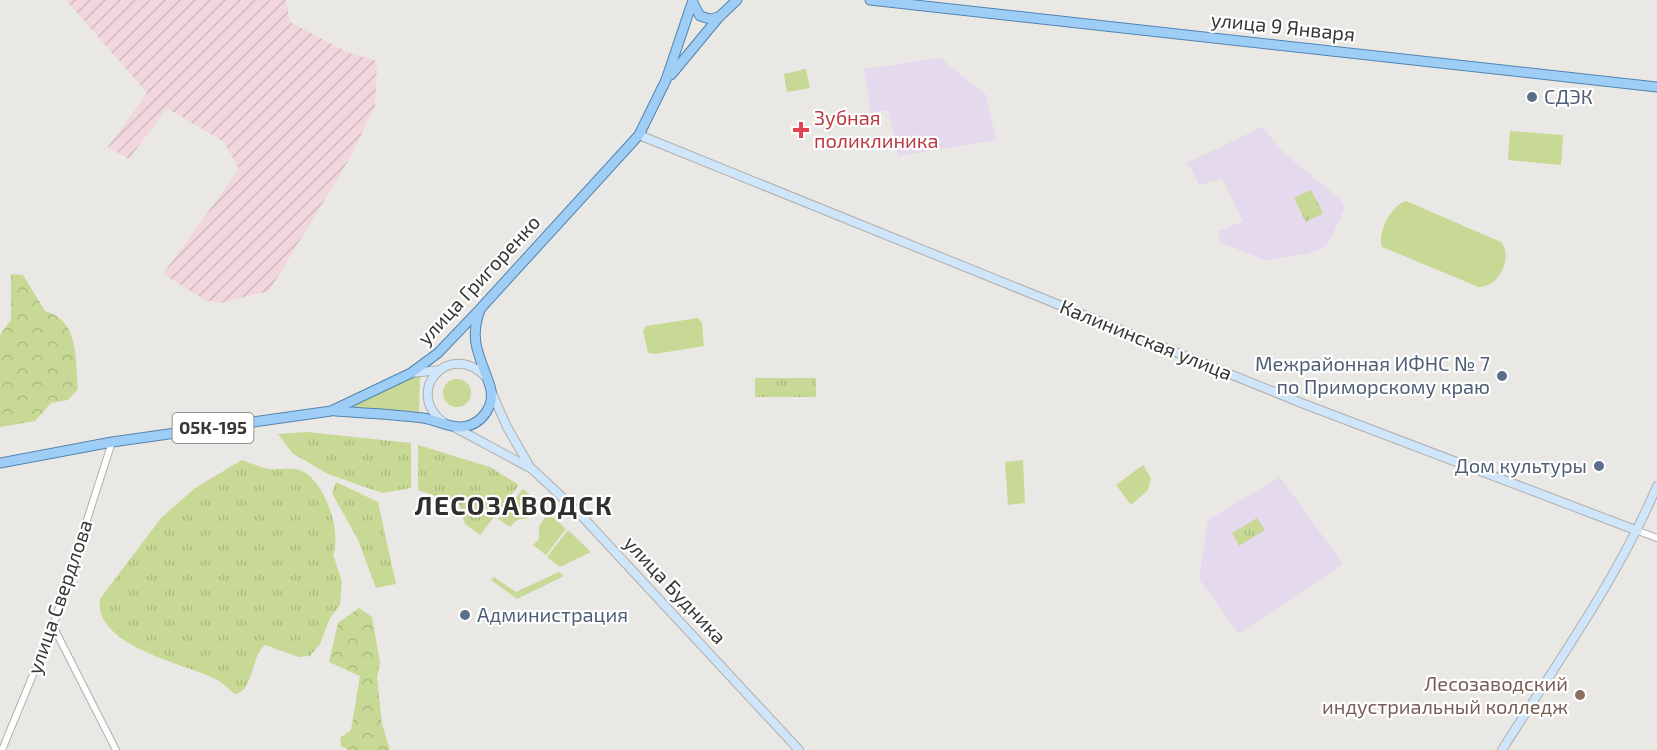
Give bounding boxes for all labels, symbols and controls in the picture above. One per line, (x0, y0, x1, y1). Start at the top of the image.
street label: улица 9 Января (1210, 7, 1356, 47)
place label: СДЭК (1544, 84, 1593, 108)
marker: СДЭК (1525, 90, 1539, 104)
place label: Зубная поликлиника (814, 105, 939, 152)
marker: Зубная поликлиника (792, 121, 810, 139)
street label: улица Григоренко (412, 209, 545, 350)
street label: Калининская улица (1056, 294, 1236, 386)
place label: Межрайонная ИФНС № 7 по Приморскому краю (1255, 351, 1490, 399)
marker: Межрайонная ИФНС № 7 по Приморскому краю (1495, 369, 1509, 383)
road number: 05К-195 (172, 413, 254, 443)
place label: Дом культуры (1455, 453, 1587, 478)
marker: Дом культуры (1592, 459, 1606, 473)
district label: ЛЕСОЗАВОДСК (415, 489, 613, 520)
street label: улица Свердлова (21, 516, 98, 677)
street label: улица Будника (619, 530, 732, 649)
place label: Администрация (477, 602, 628, 626)
marker: Администрация (458, 608, 472, 622)
place label: Лесозаводский индустриальный колледж (1322, 671, 1568, 719)
marker: Лесозаводский индустриальный колледж (1573, 688, 1587, 702)

